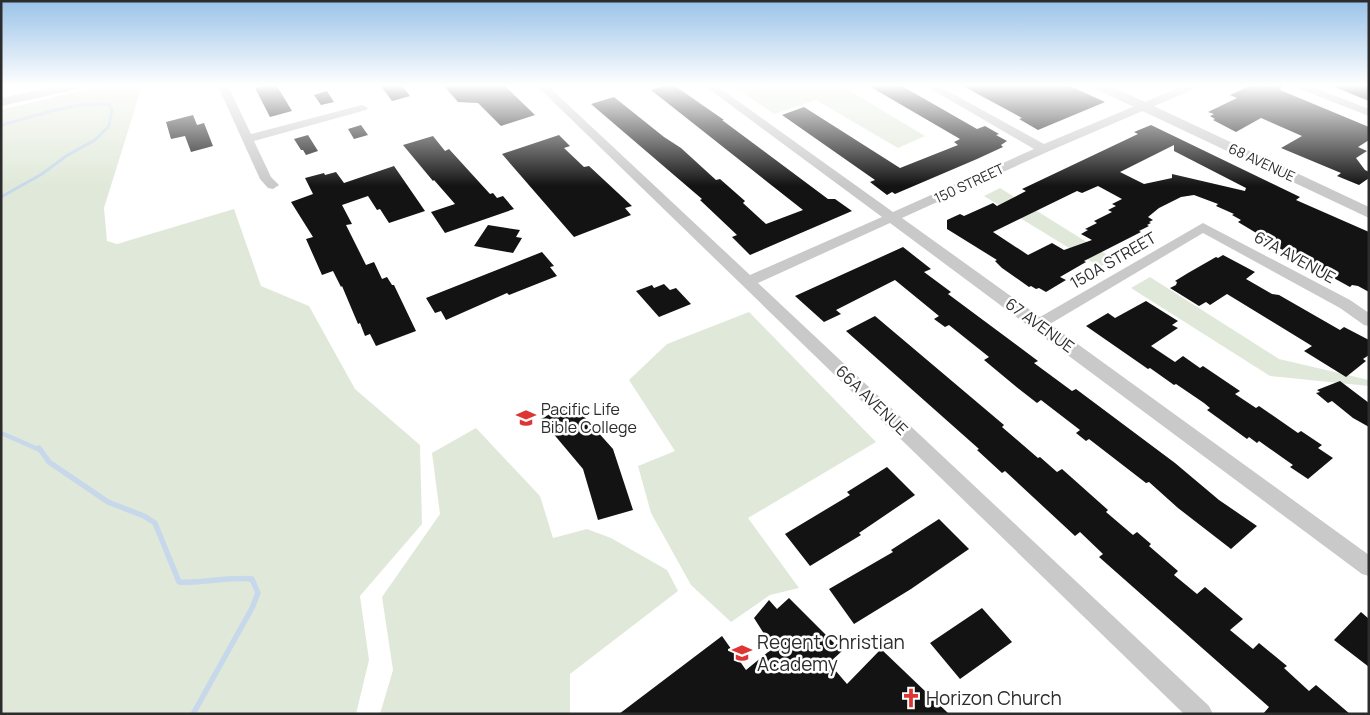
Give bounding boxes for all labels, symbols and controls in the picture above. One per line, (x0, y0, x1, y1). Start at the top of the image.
street label: 68 AVENUE (1226, 138, 1298, 186)
street label: 150 STREET (931, 158, 1008, 207)
street label: 150A STREET (1066, 226, 1160, 293)
street label: 67A AVENUE (1250, 226, 1340, 288)
street label: 67 AVENUE (1001, 293, 1079, 357)
street label: 66A AVENUE (831, 360, 913, 440)
place label: Pacific Life Bible College (541, 398, 637, 438)
school or university icon: Pacific Life Bible College (515, 407, 537, 429)
place label: Regent Christian Academy (757, 629, 905, 677)
school or university icon: Regent Christian Academy (731, 642, 753, 664)
place label: Horizon Church (926, 685, 1062, 711)
church icon: Horizon Church (900, 687, 922, 709)

